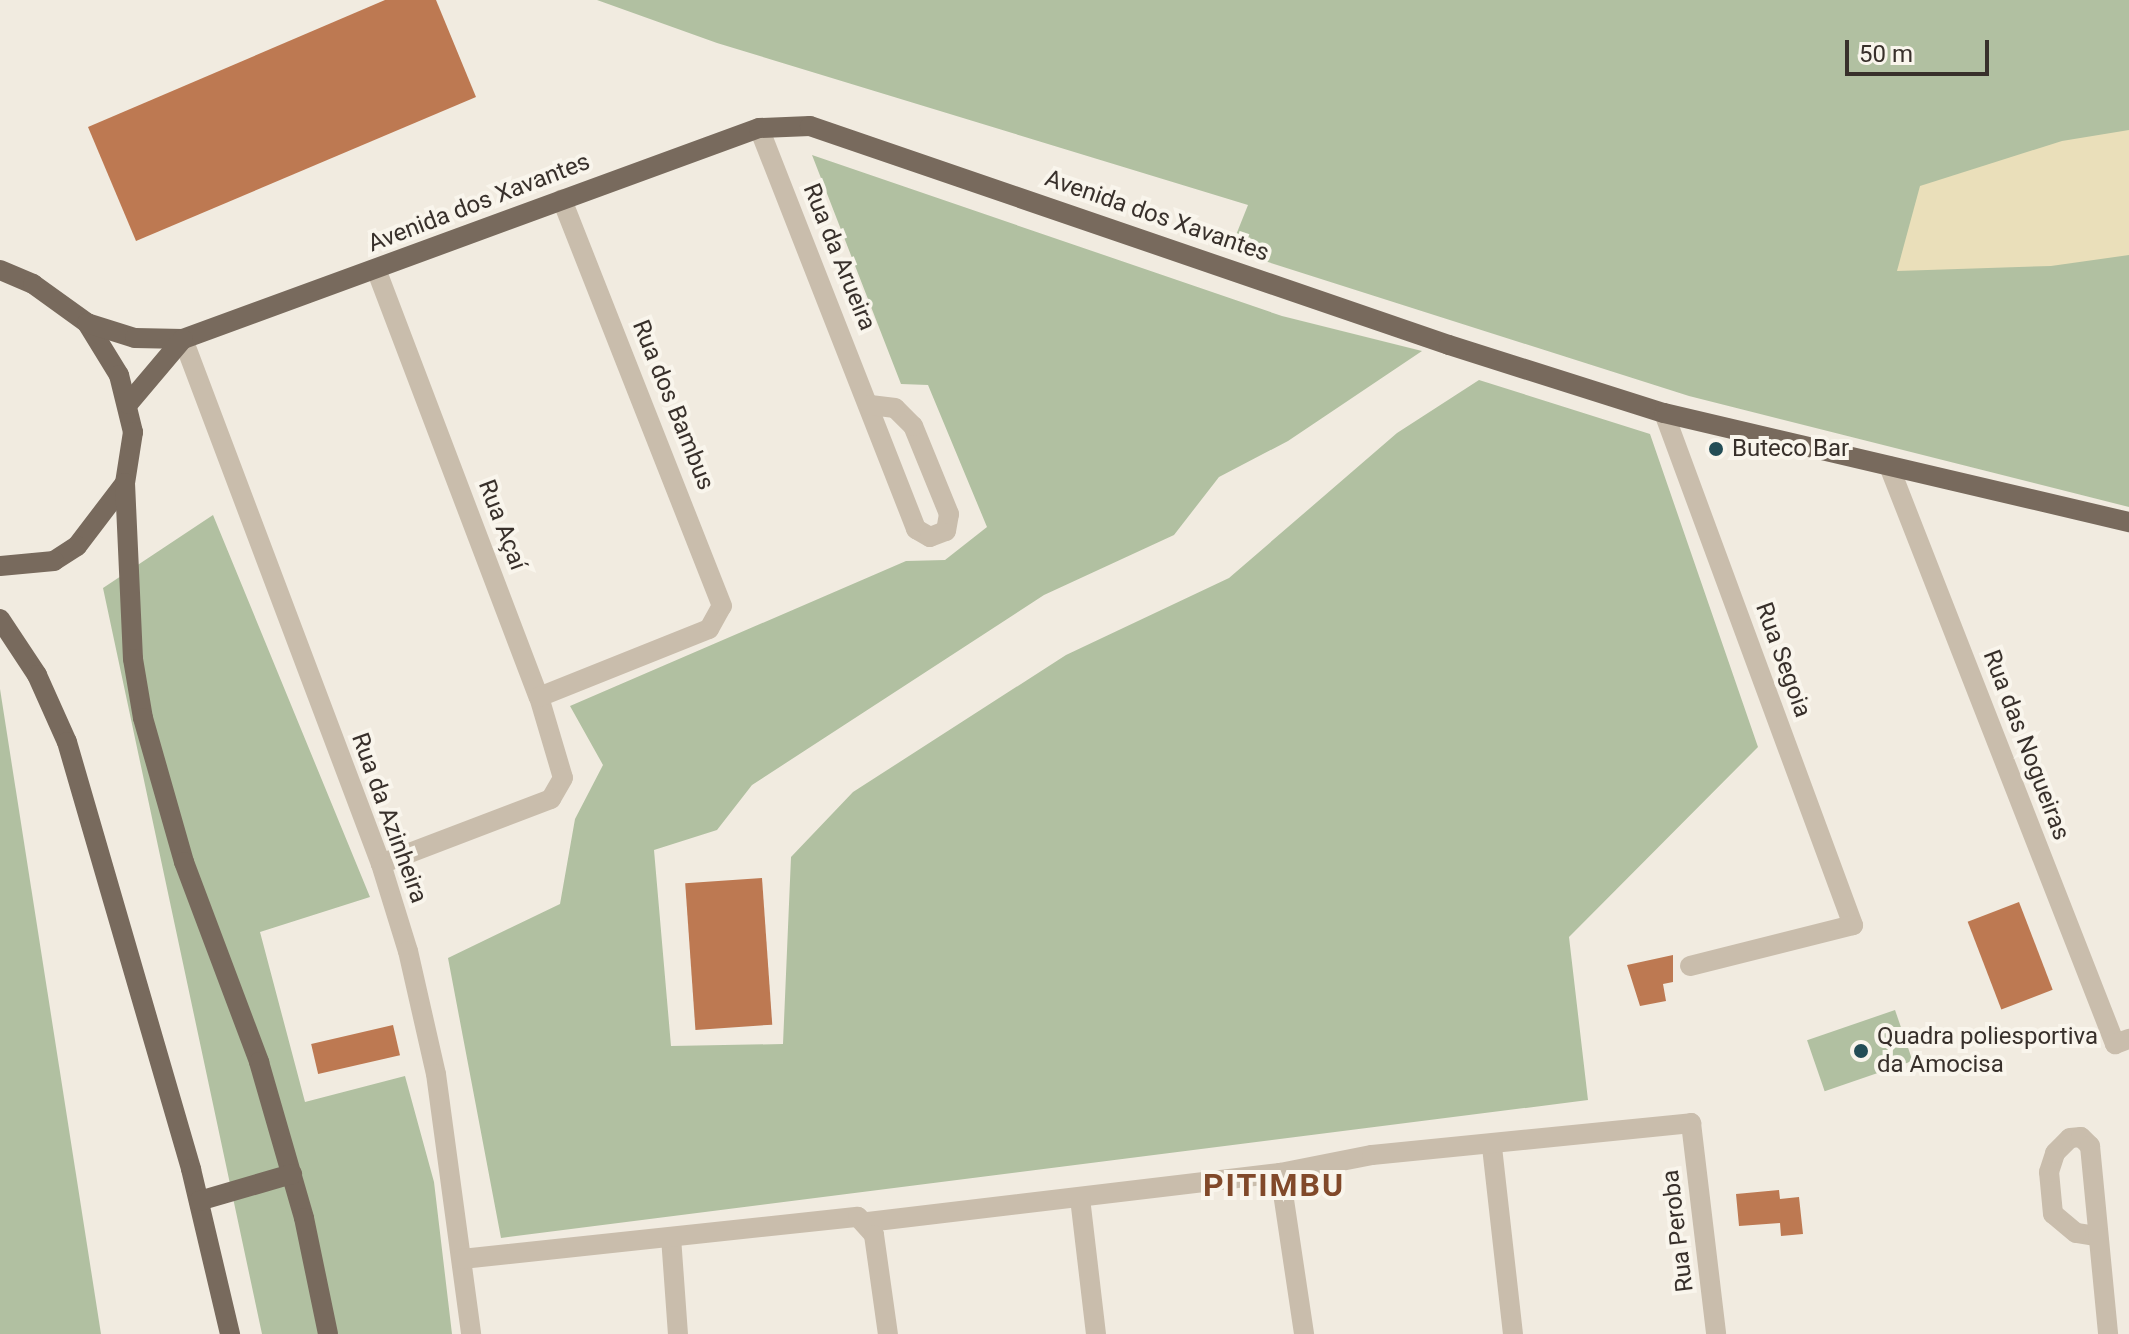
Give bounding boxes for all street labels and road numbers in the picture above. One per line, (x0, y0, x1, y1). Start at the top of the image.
street label: Avenida dos Xavantes (364, 147, 594, 259)
street label: Avenida dos Xavantes (1041, 164, 1273, 268)
street label: Rua da Arueira (796, 179, 882, 335)
street label: Rua dos Bambus (626, 316, 720, 494)
street label: Rua Açaí (472, 476, 532, 574)
street label: Rua Segoia (1749, 599, 1817, 721)
street label: Rua das Nogueiras (1977, 646, 2075, 844)
street label: Rua da Azinheira (345, 729, 433, 907)
street label: Rua Peroba (1656, 1168, 1700, 1294)

